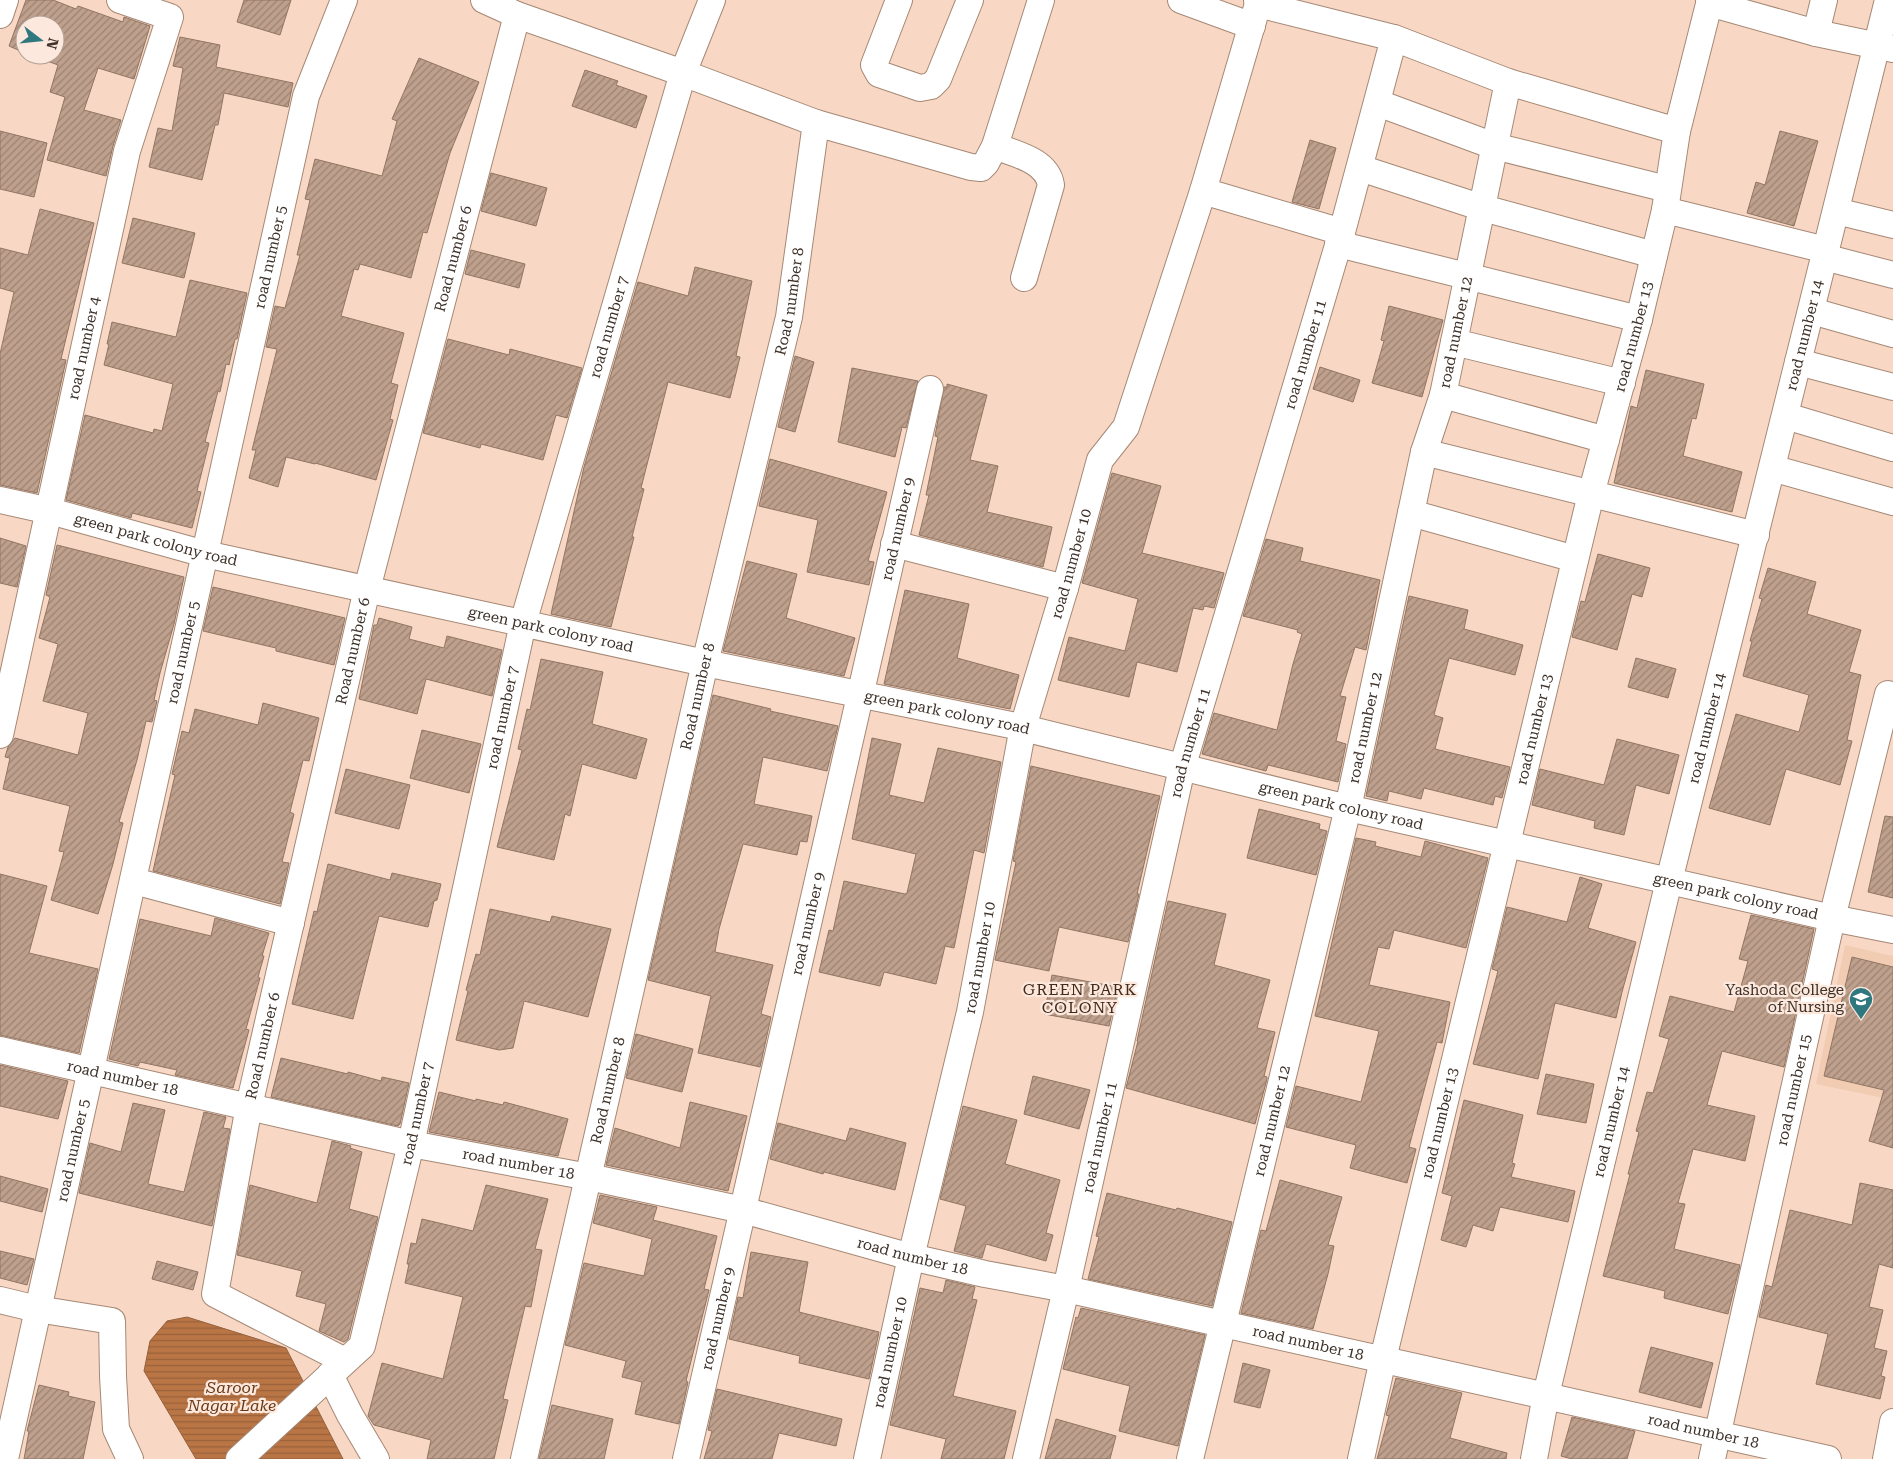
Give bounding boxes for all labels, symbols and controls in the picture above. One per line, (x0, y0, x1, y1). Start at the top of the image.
north arrow (15, 15, 65, 65)
text: N (43, 36, 62, 51)
street label: road number 5 (250, 204, 291, 310)
street label: Road number 6 (431, 204, 476, 314)
street label: Road number 8 (771, 246, 808, 357)
street label: road number 7 (586, 274, 632, 380)
street label: road number 12 (1436, 275, 1476, 390)
street label: road number 14 (1782, 277, 1827, 393)
street label: road number 13 (1610, 280, 1657, 394)
street label: road number 4 (64, 294, 104, 401)
street label: road number 11 (1281, 297, 1330, 411)
street label: road number 9 (878, 476, 919, 582)
street label: road number 10 (1047, 507, 1095, 621)
street label: green park colony road (72, 509, 240, 570)
street label: Road number 6 (332, 596, 374, 706)
street label: road number 5 (163, 599, 203, 706)
street label: green park colony road (467, 603, 635, 656)
street label: Road number 8 (676, 641, 719, 752)
street label: road number 7 (483, 664, 523, 771)
street label: road number 12 (1344, 670, 1386, 785)
street label: road number 14 (1685, 670, 1730, 786)
street label: road number 13 (1512, 672, 1556, 787)
street label: road number 11 (1167, 686, 1214, 799)
street label: green park colony road (863, 687, 1032, 738)
street label: green park colony road (1257, 777, 1425, 834)
street label: green park colony road (1652, 869, 1820, 924)
street label: road number 9 (788, 870, 829, 977)
street label: road number 10 (961, 900, 999, 1015)
district label: GREEN PARK COLONY (1023, 980, 1137, 1017)
place label: Yashoda College of Nursing (1725, 981, 1844, 1016)
school or university icon: Yashoda College of Nursing (1848, 986, 1874, 1020)
street label: Road number 6 (242, 991, 284, 1101)
street label: road number 15 (1773, 1033, 1815, 1147)
street label: Road number 8 (587, 1035, 629, 1146)
street label: road number 18 (65, 1057, 180, 1100)
street label: road number 7 (397, 1060, 437, 1167)
street label: road number 12 (1250, 1064, 1294, 1178)
street label: road number 14 (1589, 1064, 1633, 1179)
street label: road number 13 (1418, 1066, 1462, 1180)
street label: road number 11 (1079, 1080, 1121, 1195)
street label: road number 5 (53, 1097, 93, 1204)
street label: road number 18 (461, 1145, 576, 1183)
street label: road number 18 (855, 1233, 970, 1279)
street label: road number 9 (698, 1265, 738, 1372)
street label: road number 10 (869, 1295, 911, 1410)
street label: road number 18 (1251, 1322, 1366, 1364)
water label: Saroor Nagar Lake (187, 1378, 276, 1415)
street label: road number 18 (1646, 1410, 1761, 1452)

